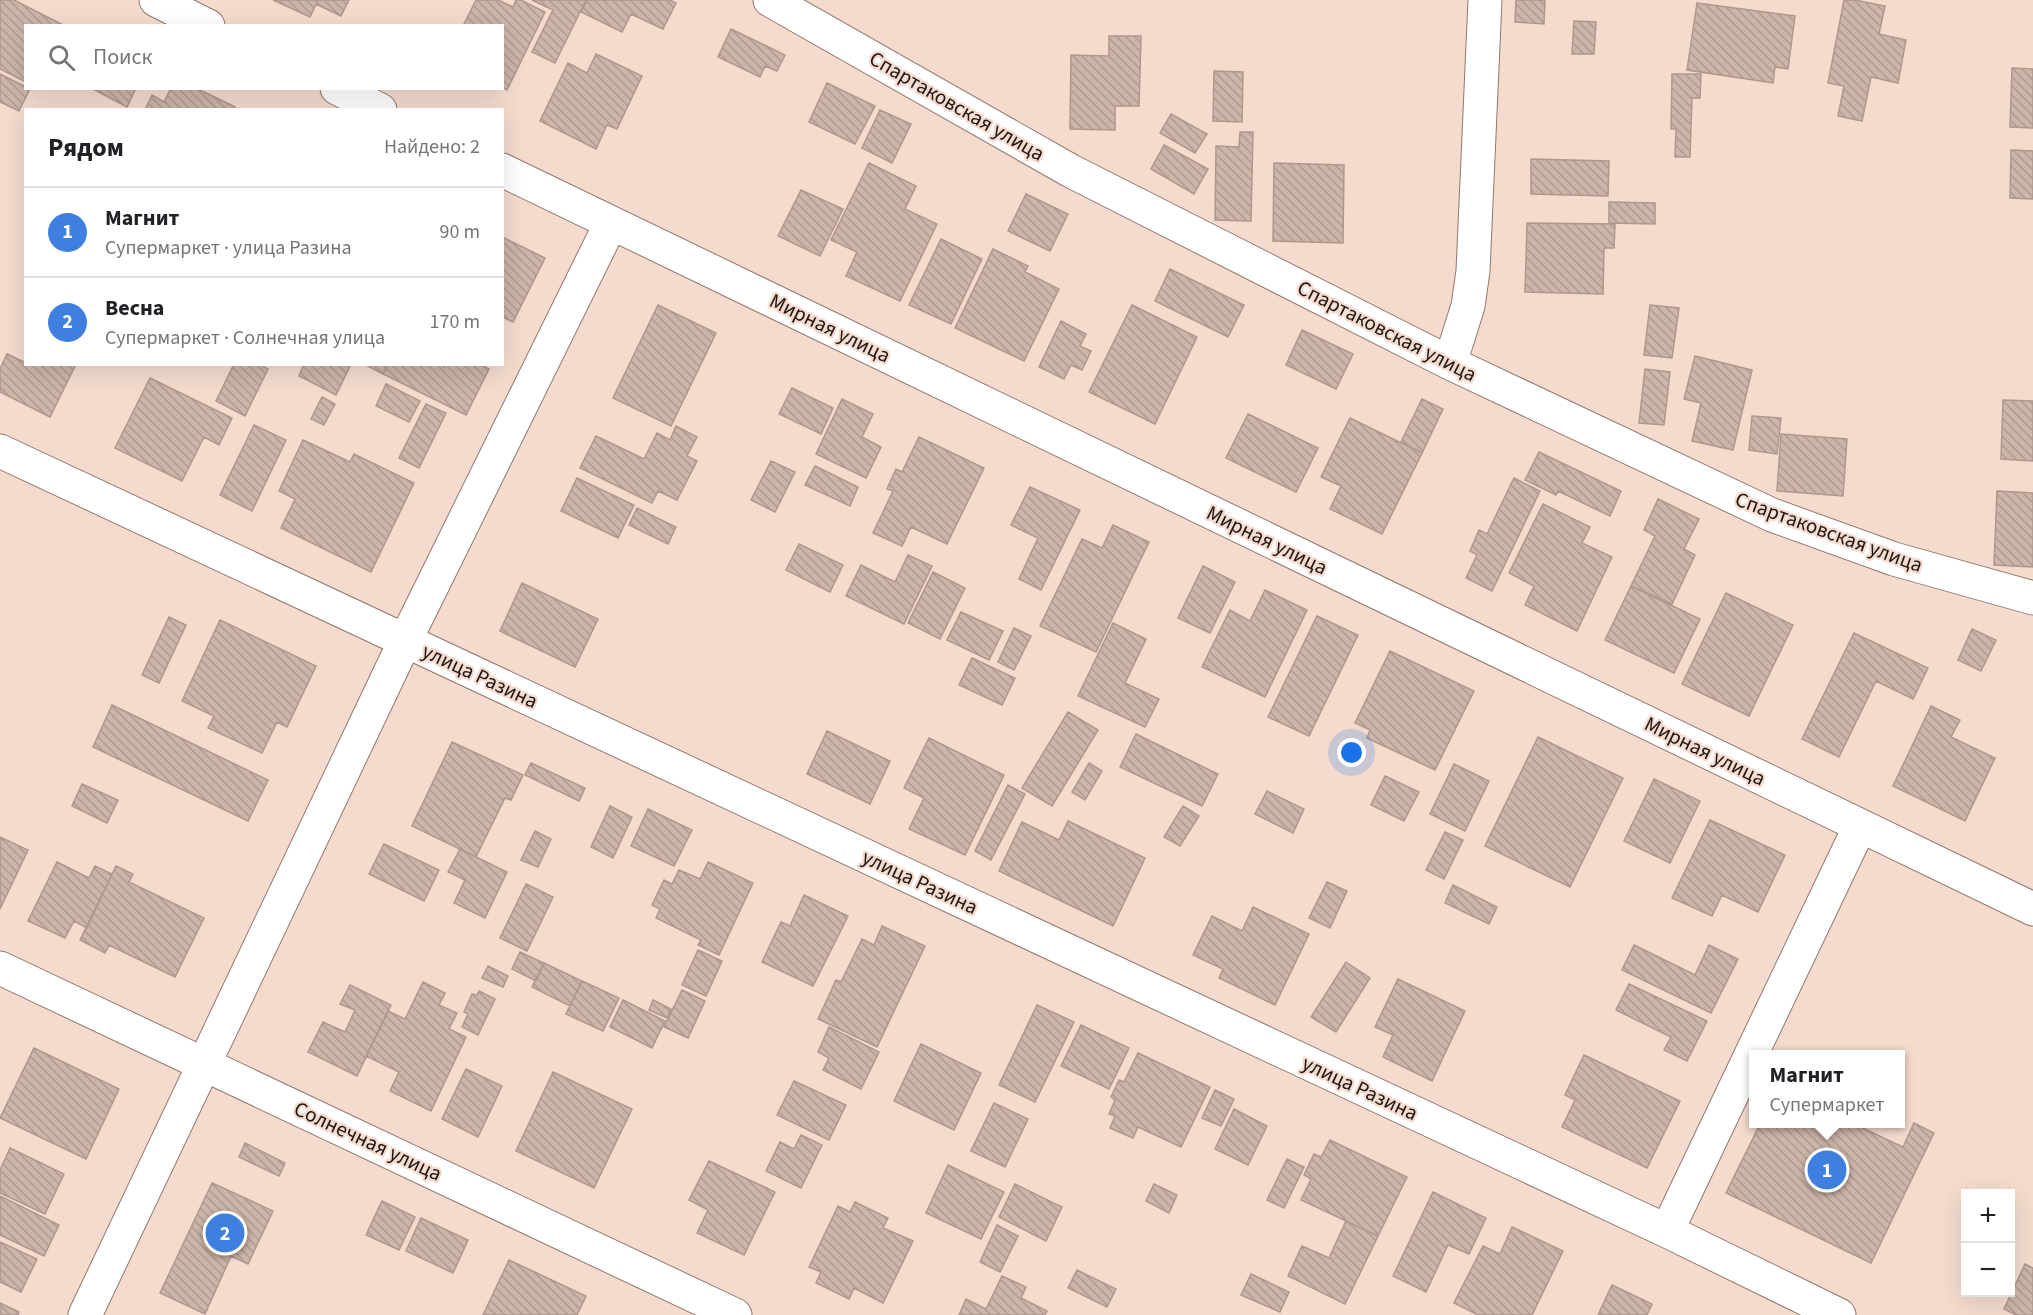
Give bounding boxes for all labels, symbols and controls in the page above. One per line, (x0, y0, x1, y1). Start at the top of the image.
search box (24, 24, 504, 90)
icon: search (45, 41, 78, 74)
text: Поиск (93, 41, 152, 73)
street label: Спартаковская улица (864, 44, 1050, 168)
text: Рядом (48, 129, 124, 166)
text: Найдено: 2 (384, 133, 480, 161)
text: Магнит (105, 202, 179, 234)
text: 1 (62, 218, 73, 246)
text: 90 m (440, 218, 480, 246)
text: Супермаркет · улица Разина (105, 234, 352, 262)
street label: Спартаковская улица (1292, 273, 1482, 389)
street label: Мирная улица (764, 286, 896, 370)
text: Весна (105, 292, 164, 324)
text: 2 (62, 308, 73, 336)
text: 170 m (430, 308, 480, 336)
text: Супермаркет · Солнечная улица (105, 324, 385, 352)
street label: Спартаковская улица (1731, 484, 1927, 580)
street label: Мирная улица (1201, 498, 1333, 582)
street label: улица Разина (417, 636, 543, 716)
street label: Мирная улица (1639, 709, 1771, 793)
your location (1337, 738, 1366, 767)
street label: улица Разина (857, 842, 983, 922)
street label: улица Разина (1297, 1048, 1423, 1128)
popup (1749, 1050, 1905, 1128)
text: Магнит (1770, 1059, 1844, 1091)
text: Супермаркет (1770, 1091, 1884, 1119)
street label: Солнечная улица (289, 1094, 447, 1188)
pin: 1 (1808, 1148, 1846, 1192)
map controls (1961, 1189, 2015, 1297)
button: + (1961, 1189, 2015, 1243)
pin: 2 (206, 1210, 244, 1256)
button: − (1961, 1243, 2015, 1297)

